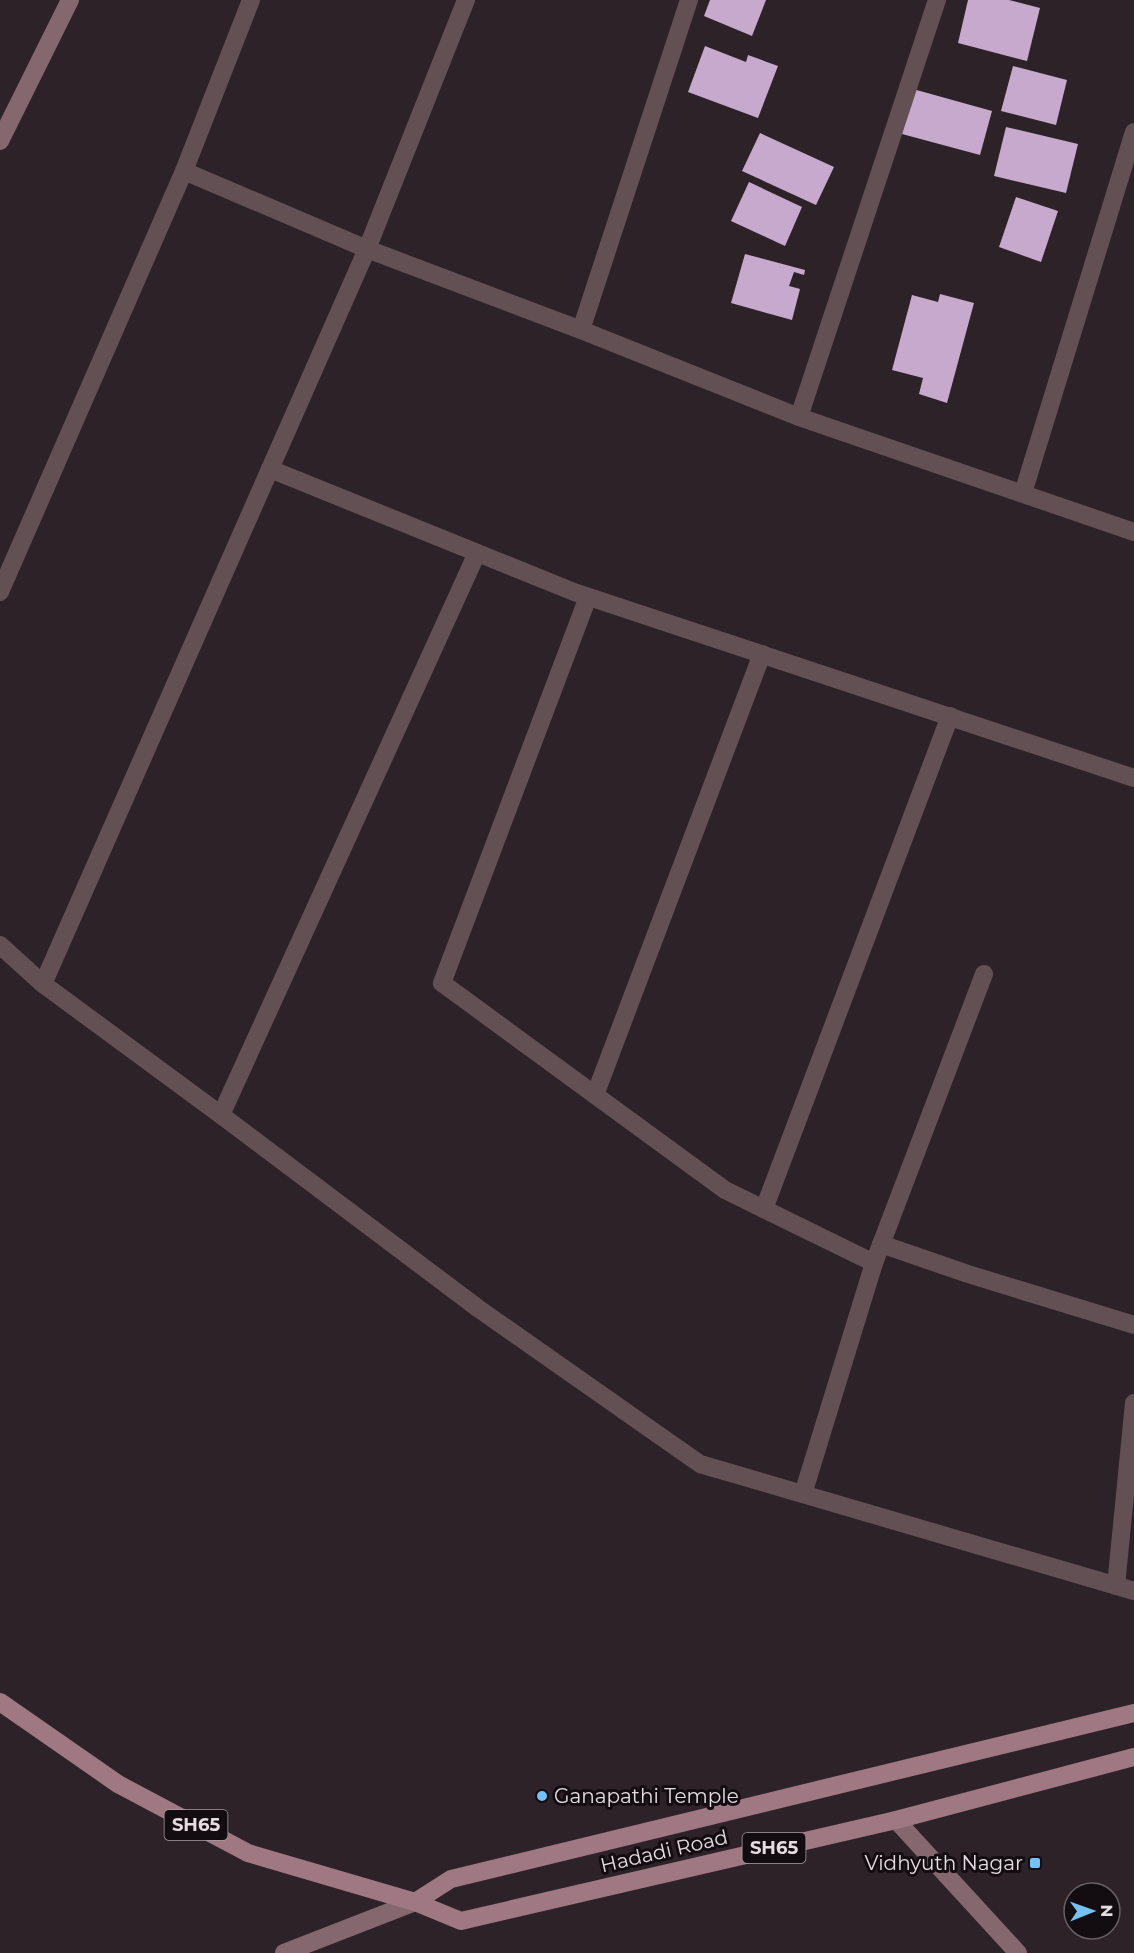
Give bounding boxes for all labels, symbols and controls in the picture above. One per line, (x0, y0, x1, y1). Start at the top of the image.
place label: Ganapathi Temple (554, 1784, 739, 1808)
marker: Ganapathi Temple (535, 1789, 549, 1803)
road number: SH65 (164, 1810, 228, 1840)
street label: Hadadi Road (598, 1825, 730, 1877)
road number: SH65 (742, 1833, 806, 1863)
place label: Vidhyuth Nagar (865, 1851, 1023, 1875)
marker: Vidhyuth Nagar (1028, 1856, 1042, 1870)
north arrow (1062, 1881, 1122, 1941)
text: N (1097, 1904, 1116, 1917)

